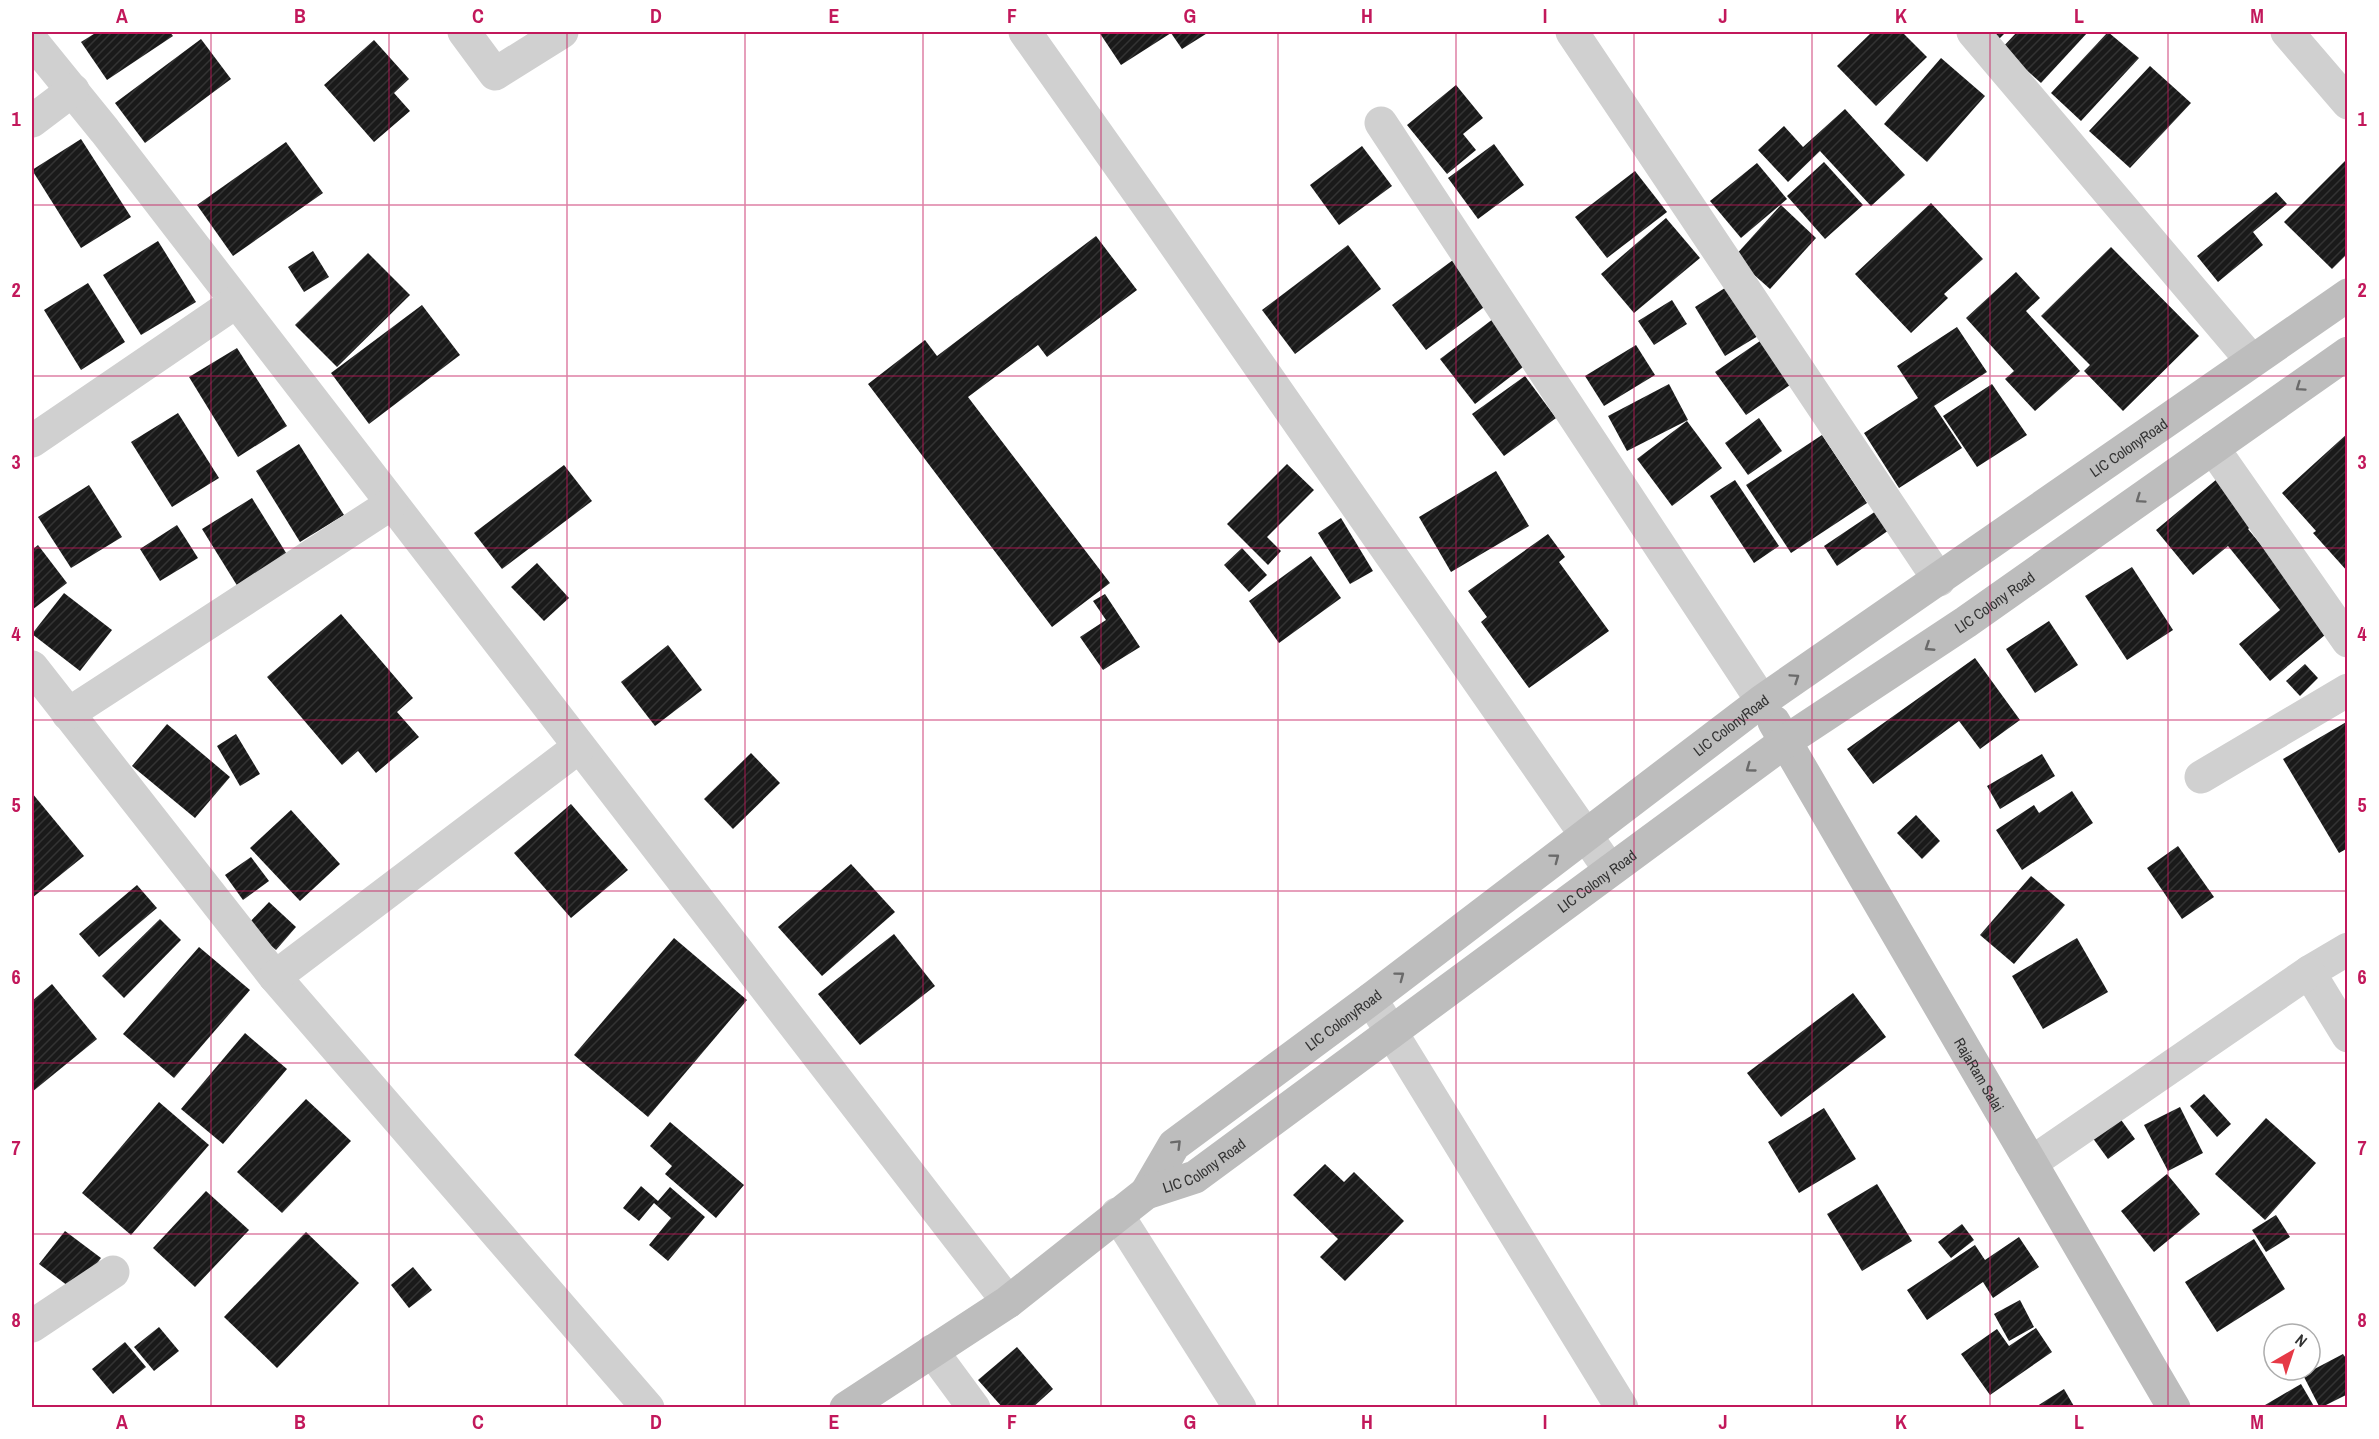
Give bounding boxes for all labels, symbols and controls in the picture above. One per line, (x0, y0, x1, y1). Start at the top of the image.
text: A (116, 2, 128, 29)
text: B (294, 2, 306, 29)
text: C (472, 2, 484, 29)
text: D (650, 2, 662, 29)
text: E (829, 2, 840, 29)
text: F (1007, 2, 1017, 29)
text: G (1184, 2, 1196, 29)
text: H (1361, 2, 1373, 29)
text: I (1543, 2, 1547, 29)
text: J (1718, 2, 1728, 29)
text: K (1895, 2, 1907, 29)
text: L (2074, 2, 2084, 29)
text: M (2250, 2, 2264, 29)
text: 1 (11, 105, 21, 132)
text: 1 (2357, 105, 2367, 132)
text: 2 (11, 276, 21, 303)
text: 2 (2357, 276, 2367, 303)
one-way arrow (2295, 380, 2306, 391)
street label: LIC ColonyRoad (2085, 413, 2171, 482)
text: 3 (11, 448, 21, 475)
text: 3 (2357, 448, 2367, 475)
one-way arrow (2136, 492, 2147, 503)
street label: LIC Colony Road (1950, 566, 2039, 637)
text: 4 (11, 620, 21, 647)
text: 4 (2357, 620, 2367, 647)
one-way arrow (1925, 640, 1936, 651)
one-way arrow (1788, 674, 1799, 685)
street label: LIC ColonyRoad (1688, 689, 1773, 761)
one-way arrow (1746, 761, 1757, 772)
text: 5 (11, 791, 21, 818)
text: 5 (2357, 791, 2367, 818)
street label: LIC Colony Road (1553, 844, 1641, 917)
one-way arrow (1548, 855, 1559, 866)
text: 6 (11, 963, 21, 990)
text: 6 (2357, 963, 2367, 990)
one-way arrow (1393, 973, 1404, 984)
street label: LIC ColonyRoad (1301, 984, 1386, 1055)
street label: RajaRam Salai (1950, 1033, 2009, 1116)
street label: LIC Colony Road (1160, 1133, 1249, 1197)
text: 7 (11, 1134, 21, 1161)
text: 7 (2357, 1134, 2367, 1161)
one-way arrow (1170, 1141, 1181, 1152)
text: 8 (11, 1306, 21, 1333)
text: 8 (2357, 1306, 2367, 1333)
north arrow (2262, 1322, 2322, 1382)
text: N (2291, 1329, 2312, 1352)
text: A (116, 1408, 128, 1435)
text: B (294, 1408, 306, 1435)
text: C (472, 1408, 484, 1435)
text: D (650, 1408, 662, 1435)
text: E (829, 1408, 840, 1435)
text: F (1007, 1408, 1017, 1435)
text: G (1184, 1408, 1196, 1435)
text: H (1361, 1408, 1373, 1435)
text: I (1543, 1408, 1547, 1435)
text: J (1718, 1408, 1728, 1435)
text: K (1895, 1408, 1907, 1435)
text: L (2074, 1408, 2084, 1435)
text: M (2250, 1408, 2264, 1435)

